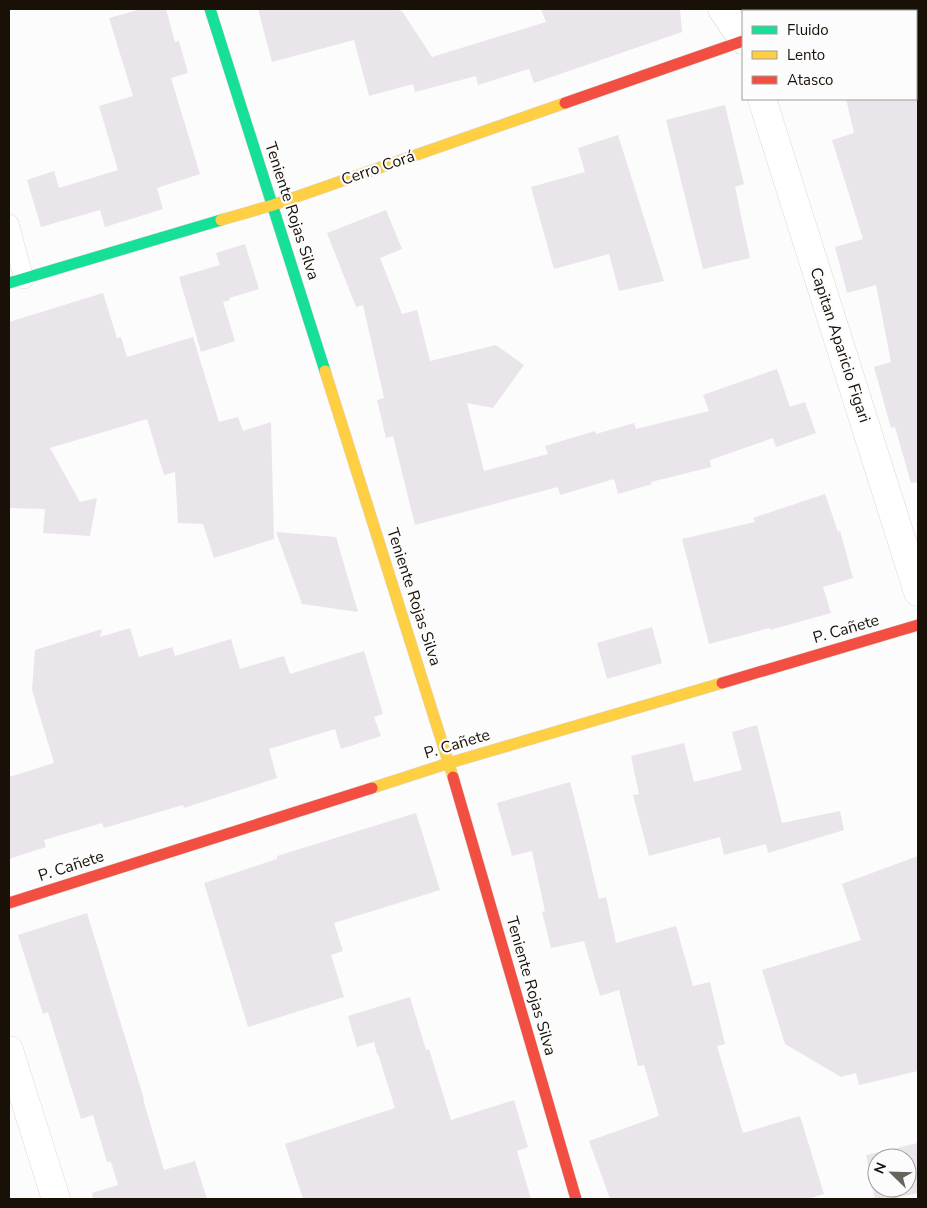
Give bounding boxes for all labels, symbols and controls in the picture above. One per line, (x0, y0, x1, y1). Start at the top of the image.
legend (742, 10, 917, 100)
text: Fluido (787, 20, 829, 40)
text: Lento (787, 45, 825, 65)
text: Atasco (787, 70, 833, 90)
street label: Teniente Rojas Silva (259, 139, 325, 283)
street label: Cerro Corá (338, 145, 418, 191)
street label: Capitan Aparicio Figari (804, 265, 876, 425)
street label: Teniente Rojas Silva (381, 525, 447, 669)
street label: P. Cañete (810, 609, 882, 649)
street label: P. Cañete (421, 724, 493, 764)
street label: P. Cañete (35, 845, 107, 887)
street label: Teniente Rojas Silva (501, 914, 561, 1058)
north arrow (867, 1148, 917, 1198)
text: N (870, 1160, 891, 1177)

